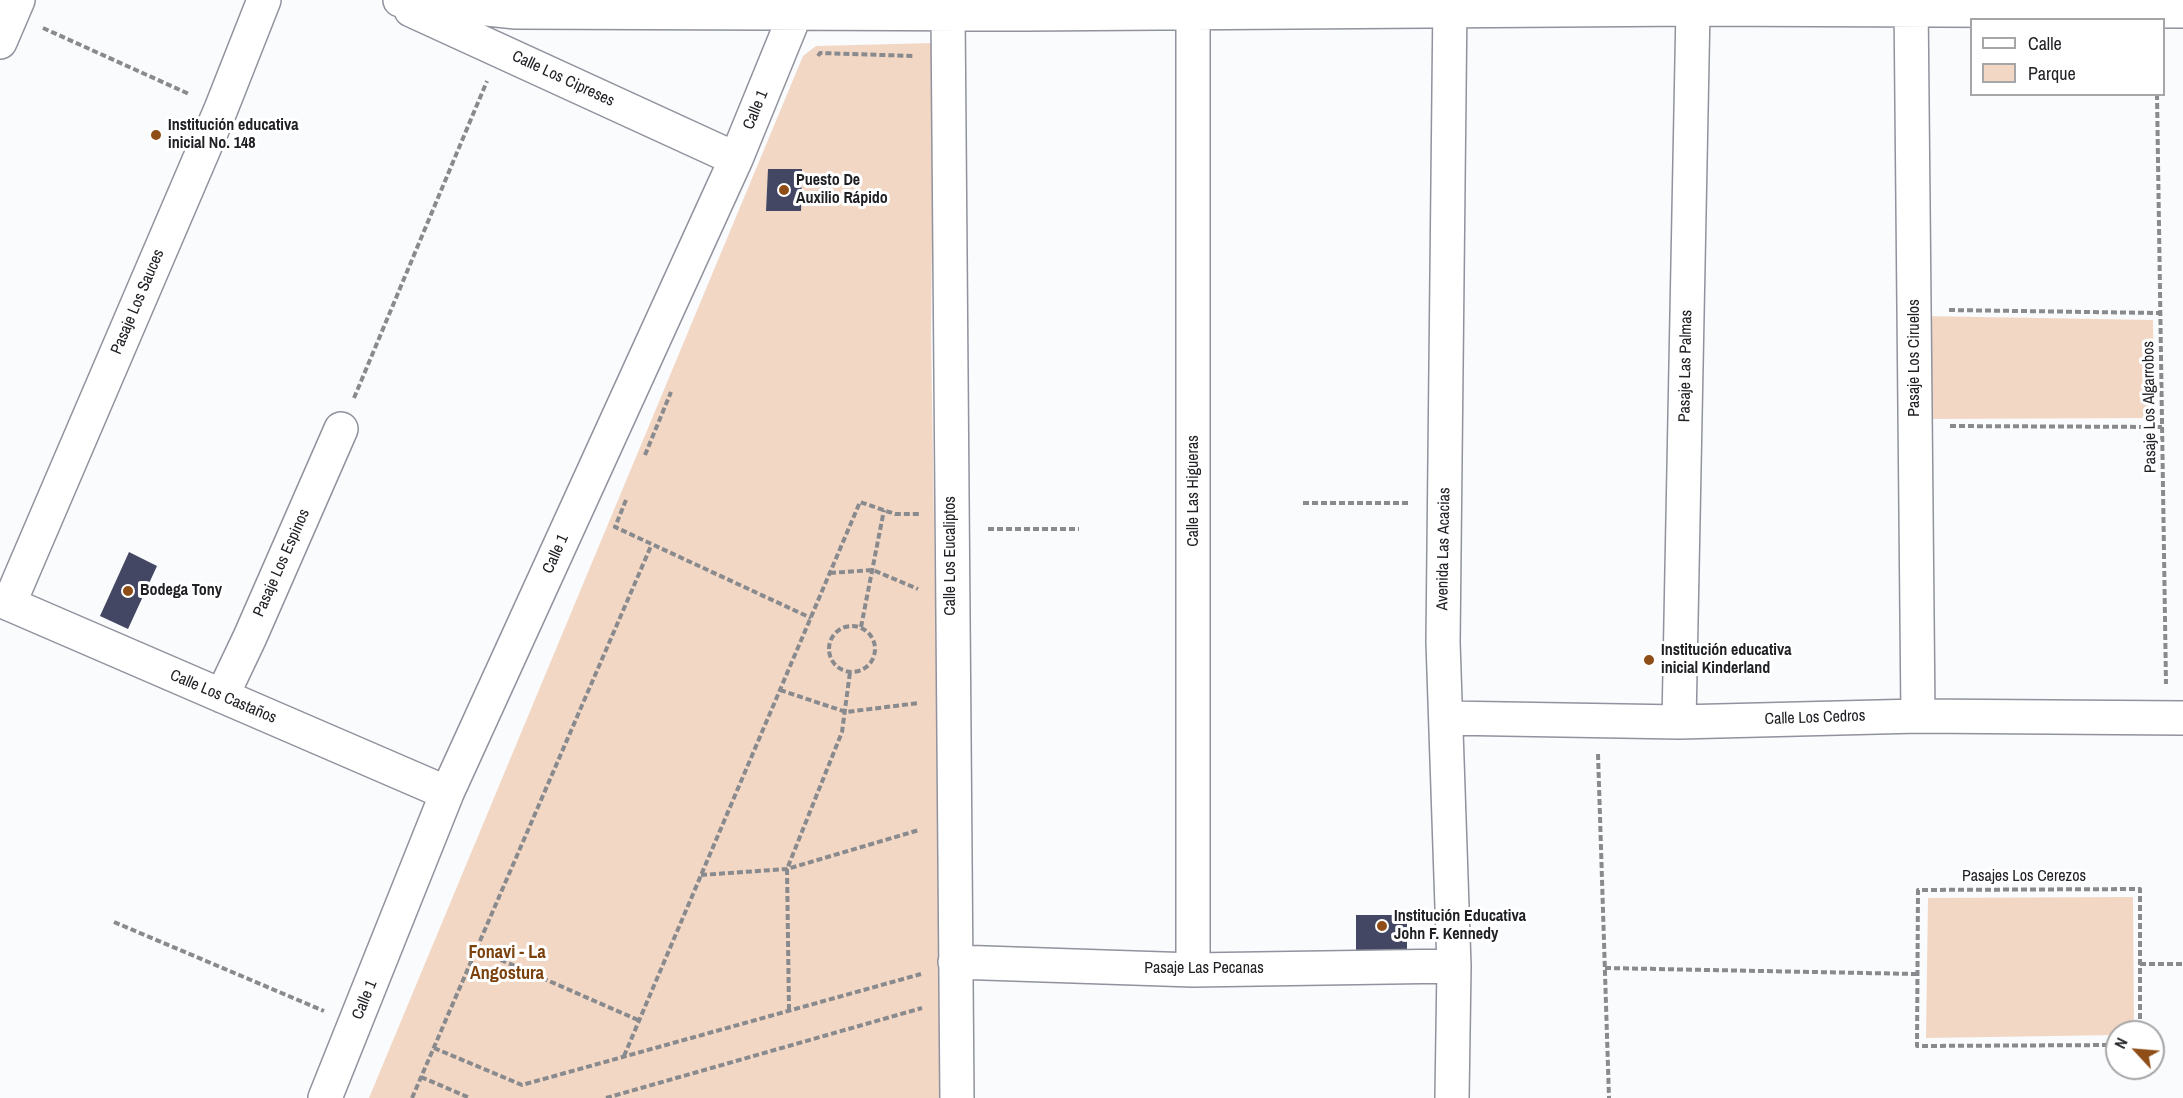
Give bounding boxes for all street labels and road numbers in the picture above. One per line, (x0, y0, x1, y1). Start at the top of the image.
street label: Calle Los Cipreses (509, 47, 617, 111)
street label: Calle 1 (739, 87, 773, 133)
street label: Pasaje Los Sauces (107, 247, 169, 357)
street label: Pasaje Los Ciruelos (1905, 299, 1925, 417)
street label: Pasaje Las Palmas (1675, 310, 1697, 422)
street label: Pasaje Los Algarrobos (2139, 341, 2161, 473)
street label: Calle Las Higueras (1184, 435, 1204, 547)
street label: Avenida Las Acacias (1433, 487, 1455, 611)
street label: Calle Los Eucaliptos (941, 496, 961, 616)
street label: Pasaje Los Espinos (250, 506, 314, 620)
street label: Calle 1 (539, 531, 573, 577)
street label: Calle Los Castaños (167, 666, 279, 728)
street label: Calle Los Cedros (1764, 707, 1866, 729)
street label: Pasajes Los Cerezos (1962, 867, 2086, 887)
street label: Pasaje Las Pecanas (1144, 959, 1264, 979)
street label: Calle 1 (348, 977, 382, 1023)

